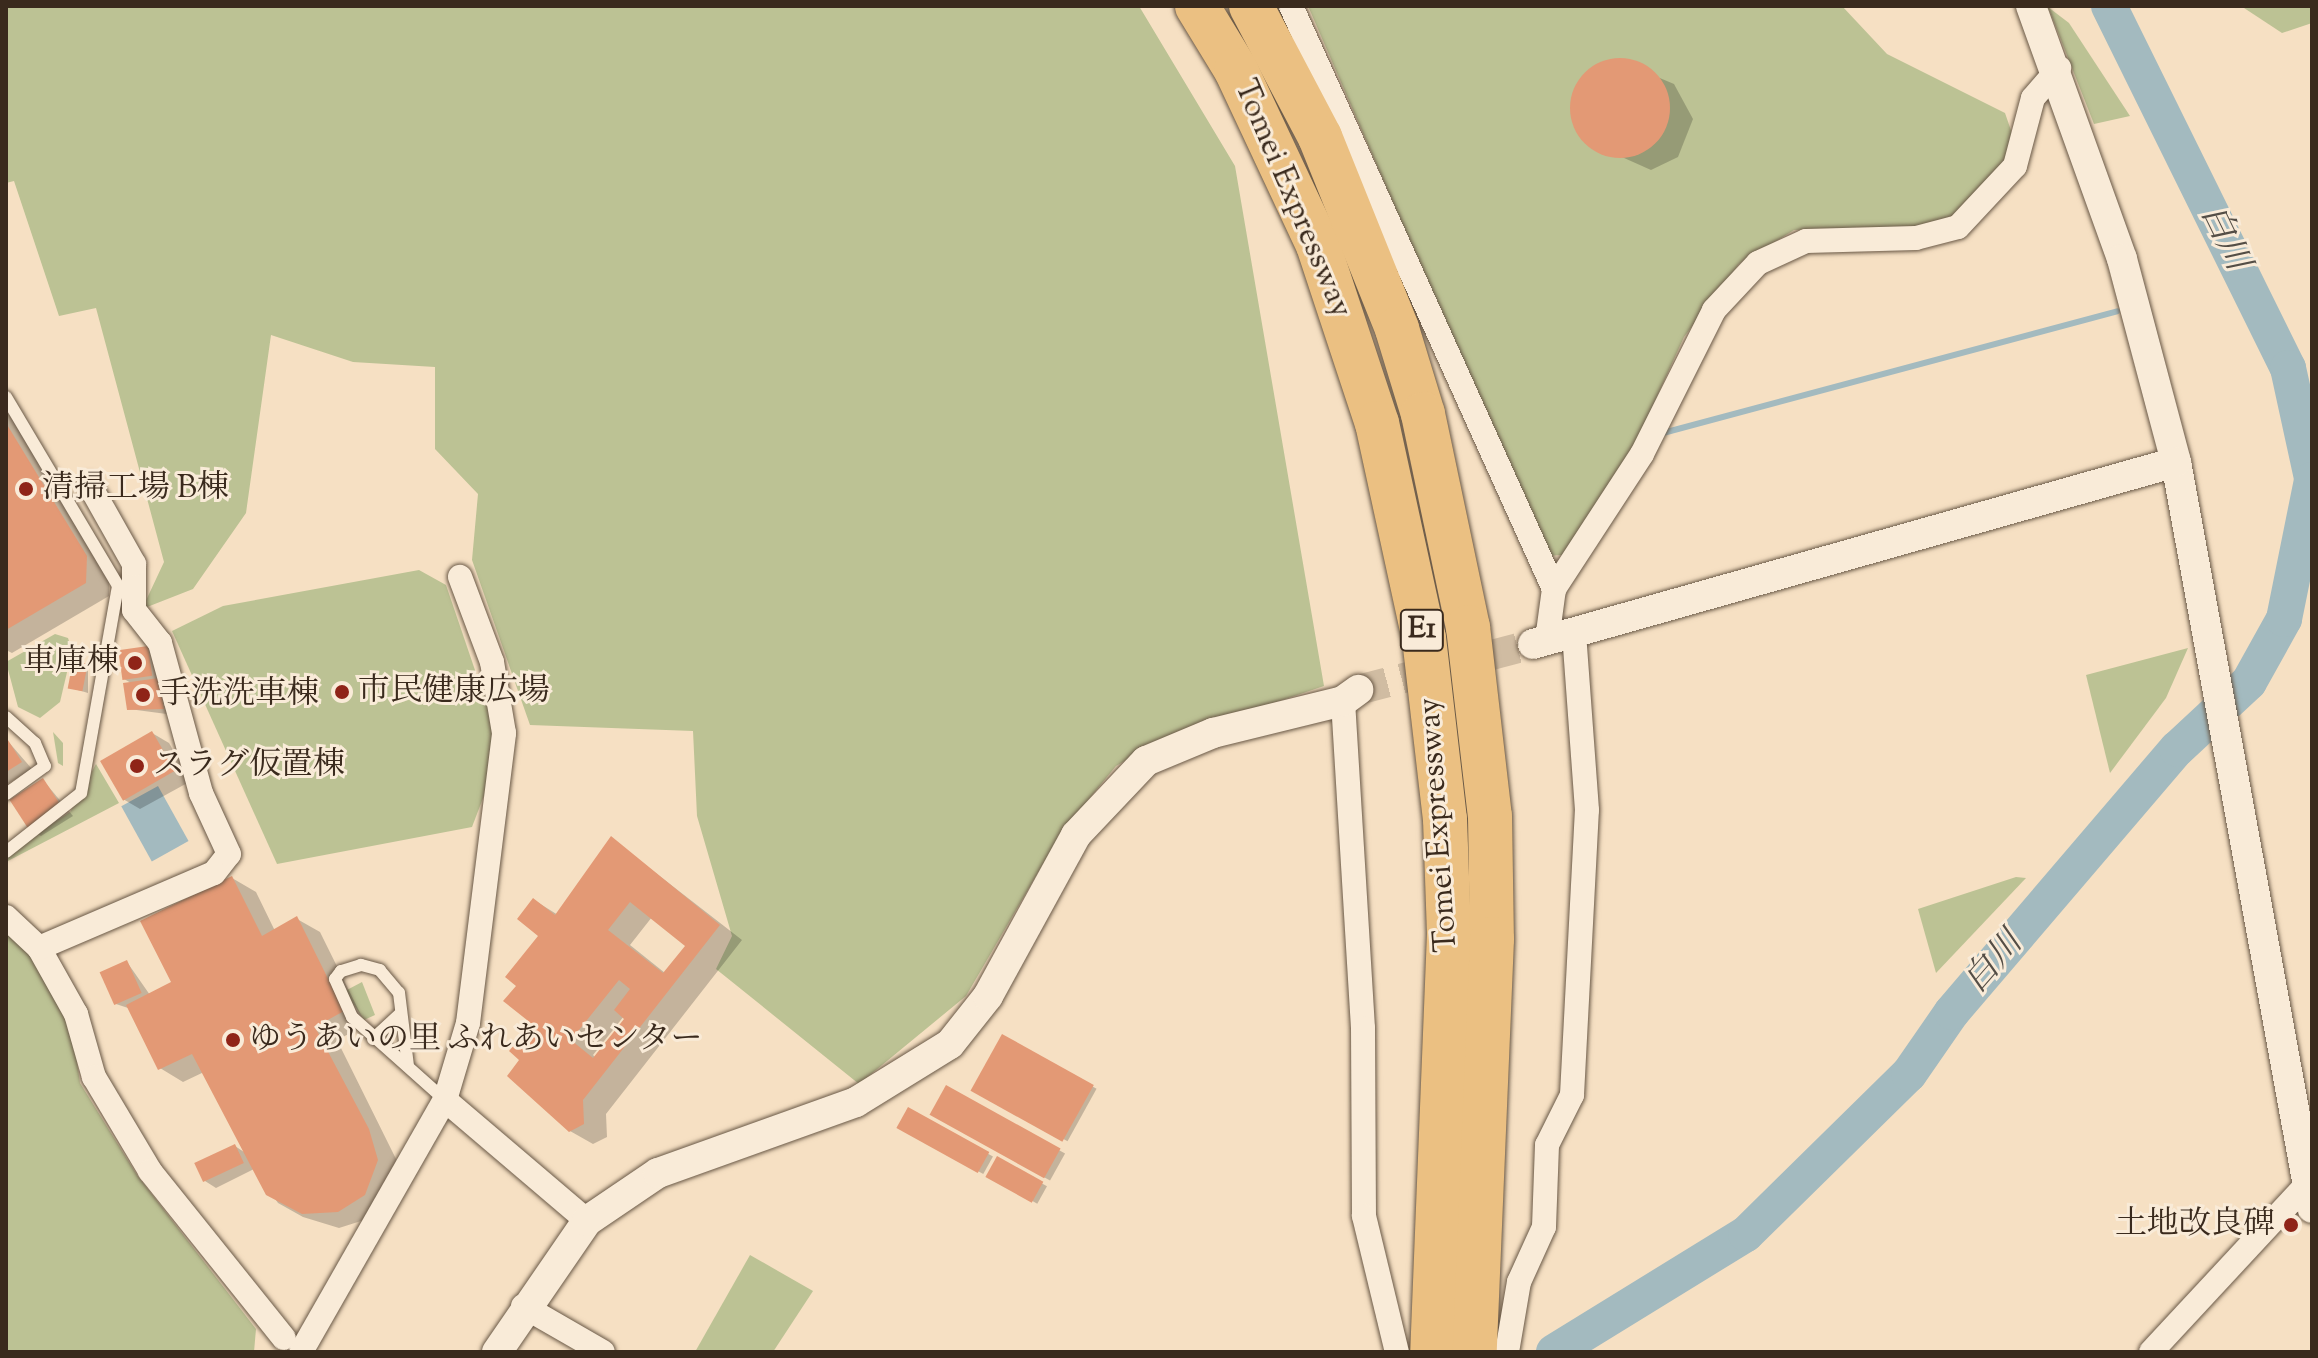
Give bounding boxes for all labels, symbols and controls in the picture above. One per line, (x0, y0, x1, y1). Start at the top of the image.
street label: Tomei Expressway (1225, 74, 1359, 324)
water label: 白川 (2191, 198, 2257, 278)
place label: 清掃工場 B棟 (42, 470, 229, 508)
marker: 清掃工場 B棟 (17, 480, 35, 498)
road number: E1 (1398, 604, 1446, 656)
place label: 車庫棟 (23, 644, 119, 682)
marker: 車庫棟 (126, 654, 144, 672)
place label: 市民健康広場 (358, 673, 550, 711)
place label: 手洗洗車棟 (159, 676, 319, 714)
marker: 市民健康広場 (333, 683, 351, 701)
marker: 手洗洗車棟 (134, 686, 152, 704)
street label: Tomei Expressway (1411, 697, 1467, 953)
place label: スラグ仮置棟 (153, 747, 345, 785)
marker: スラグ仮置棟 (128, 757, 146, 775)
water label: 白川 (1956, 924, 2032, 1002)
place label: ゆうあいの里 ふれあいセンター (249, 1021, 704, 1059)
marker: ゆうあいの里 ふれあいセンター (224, 1031, 242, 1049)
place label: 土地改良碑 (2115, 1206, 2275, 1244)
marker: 土地改良碑 (2282, 1216, 2300, 1234)

